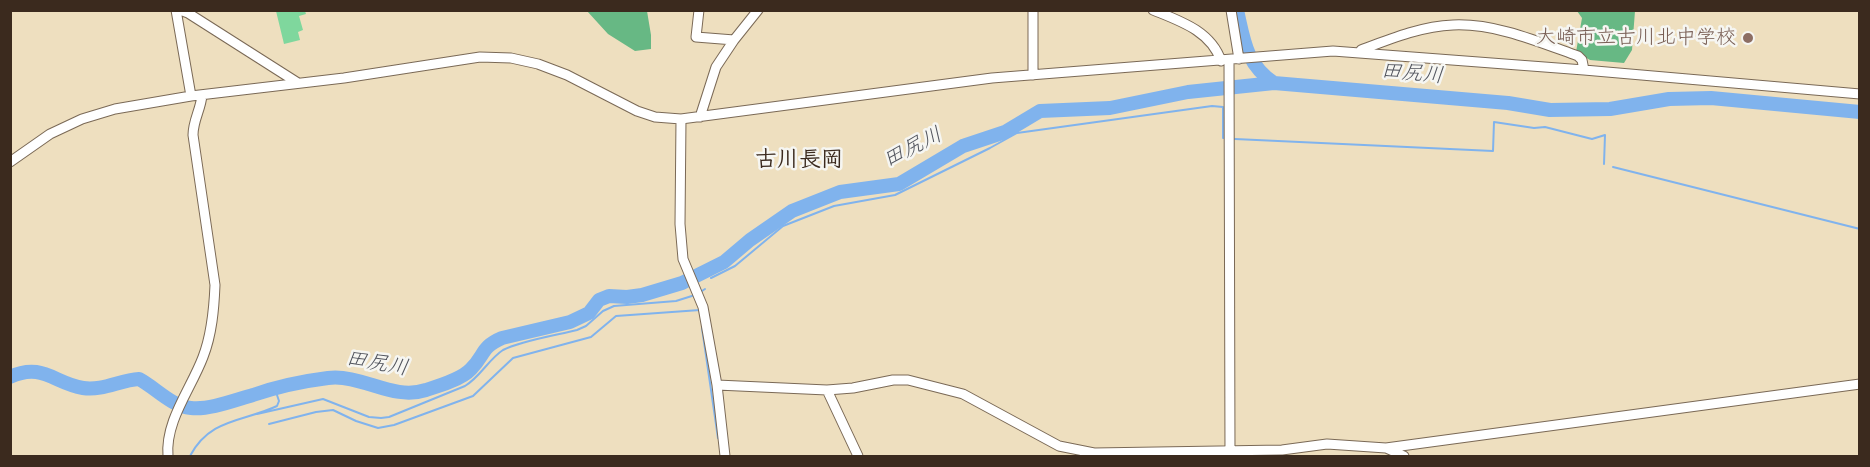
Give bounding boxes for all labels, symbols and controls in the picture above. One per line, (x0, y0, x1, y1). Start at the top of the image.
place label: 大崎市立古川北中学校 (1536, 26, 1736, 50)
marker: 大崎市立古川北中学校 (1741, 31, 1755, 45)
water label: 田尻川 (1380, 59, 1444, 89)
water label: 田尻川 (879, 122, 947, 174)
district label: 古川長岡 (755, 147, 843, 173)
water label: 田尻川 (344, 346, 410, 382)

